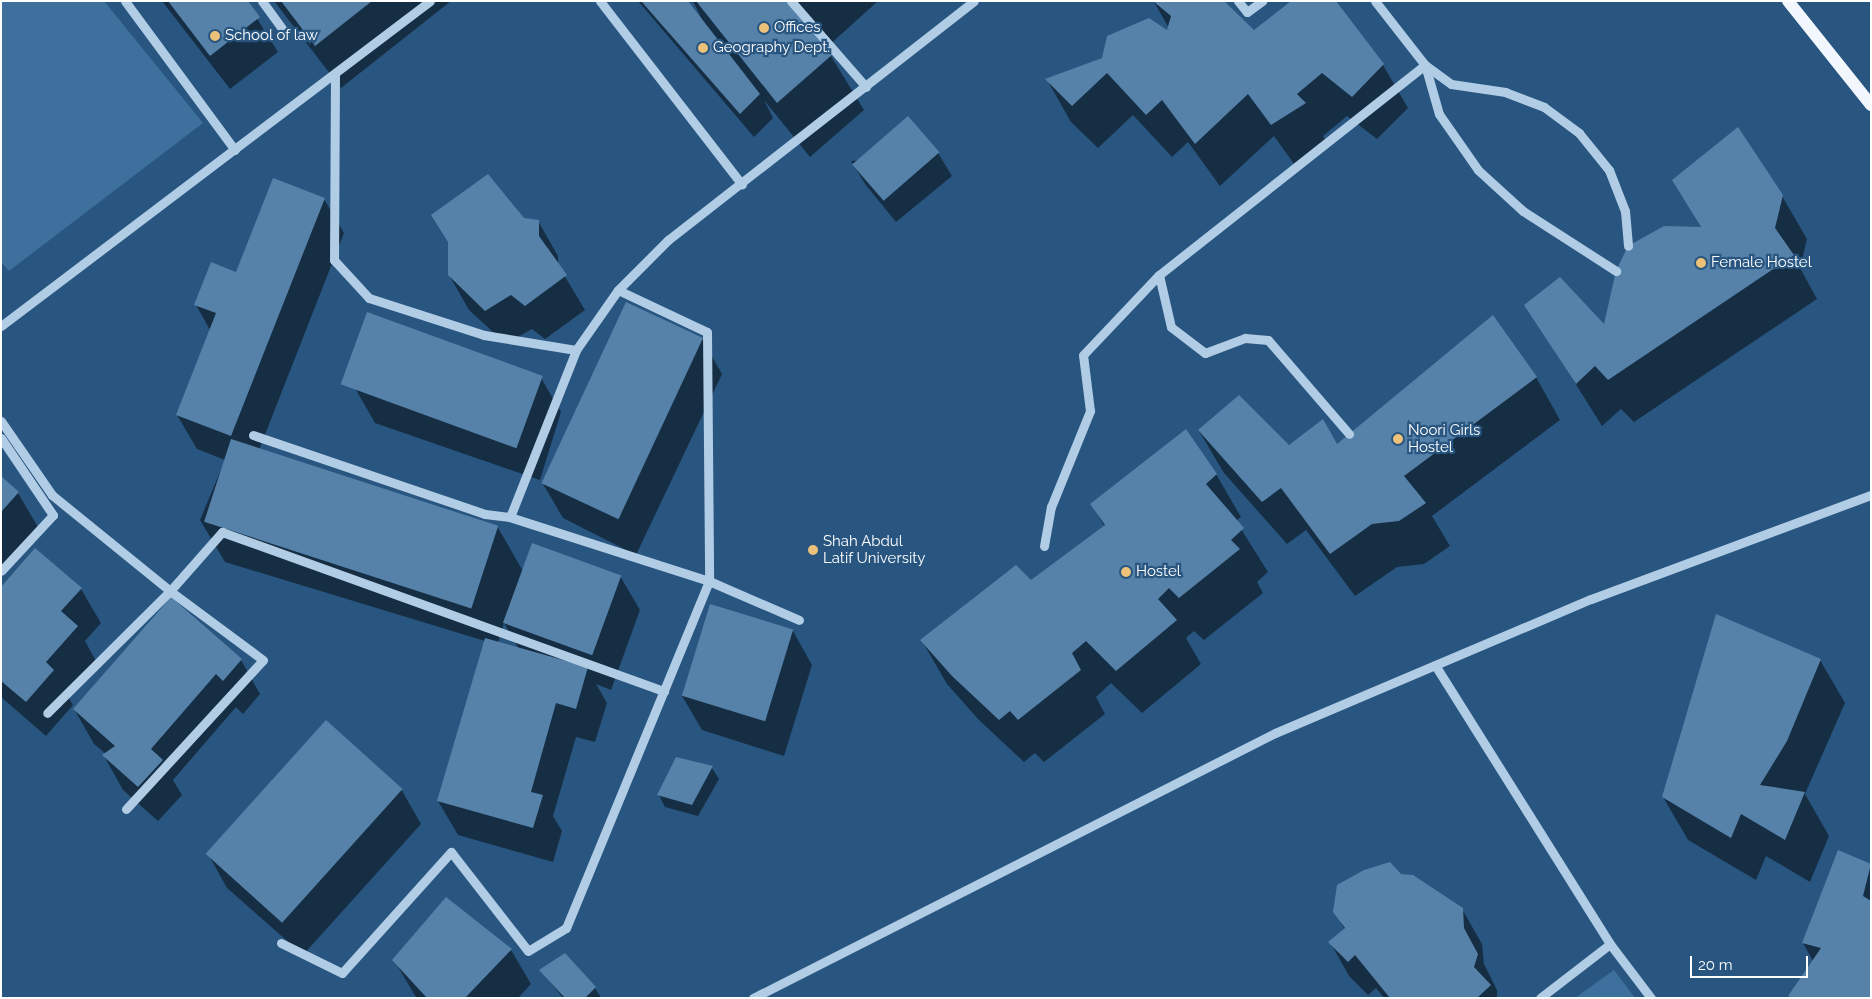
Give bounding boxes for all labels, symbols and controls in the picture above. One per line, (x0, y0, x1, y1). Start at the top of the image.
place label: Offices (774, 19, 820, 37)
marker: Offices (758, 22, 770, 34)
place label: School of law (225, 27, 319, 45)
marker: School of law (209, 30, 221, 42)
place label: Geography Dept. (713, 39, 830, 57)
marker: Geography Dept. (697, 42, 709, 54)
place label: Female Hostel (1711, 254, 1812, 272)
marker: Female Hostel (1695, 257, 1707, 269)
place label: Noori Girls Hostel (1408, 421, 1480, 456)
marker: Noori Girls Hostel (1392, 433, 1404, 445)
place label: Shah Abdul Latif University (823, 532, 926, 567)
marker: Shah Abdul Latif University (807, 544, 819, 556)
place label: Hostel (1136, 563, 1181, 581)
marker: Hostel (1120, 566, 1132, 578)
scale bar (1692, 946, 1810, 978)
text: 20 m (1698, 956, 1733, 974)

